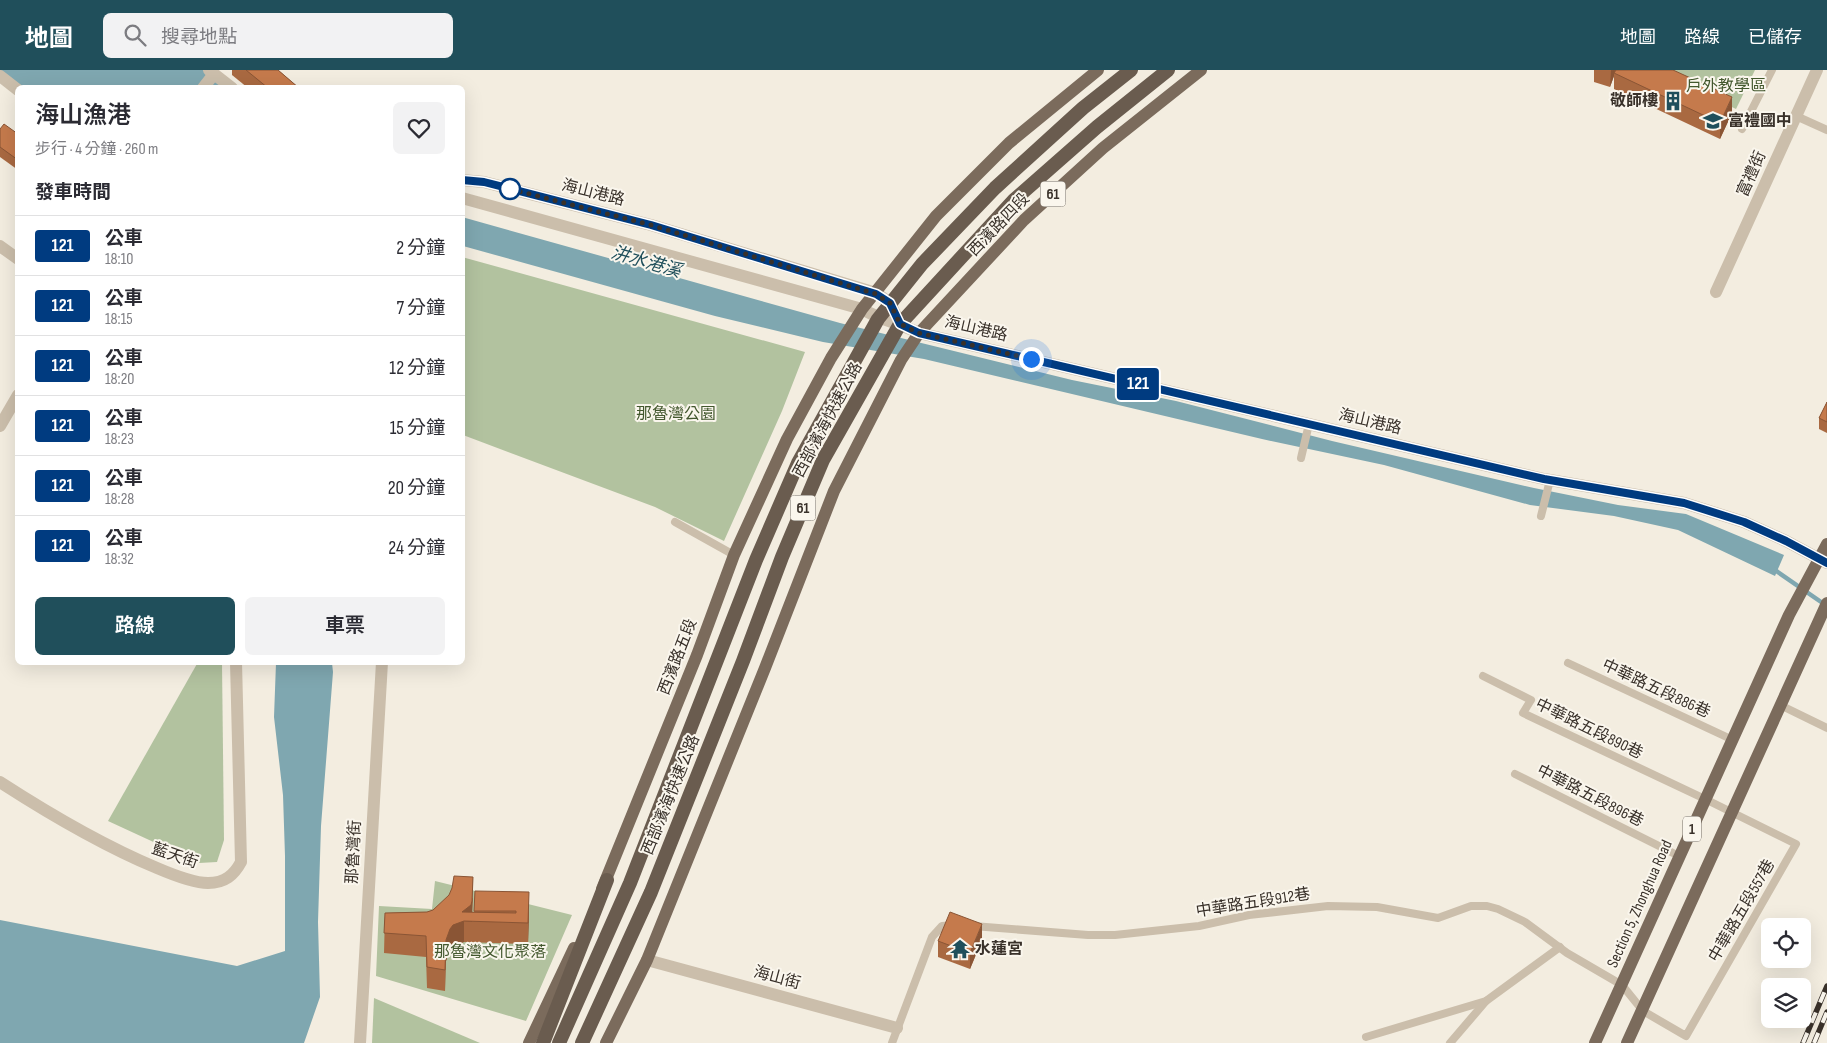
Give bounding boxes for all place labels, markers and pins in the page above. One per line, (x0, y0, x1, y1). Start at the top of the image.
building icon: 敬師樓 (1662, 90, 1684, 112)
place label: 敬師樓 (1610, 91, 1658, 111)
school or university icon: 富禮國中 (1702, 110, 1724, 132)
place label: 富禮國中 (1728, 112, 1792, 131)
unlabelled marker (499, 178, 521, 200)
temple icon: 水蓮宮 (949, 938, 971, 960)
place label: 水蓮宮 (975, 940, 1023, 959)

